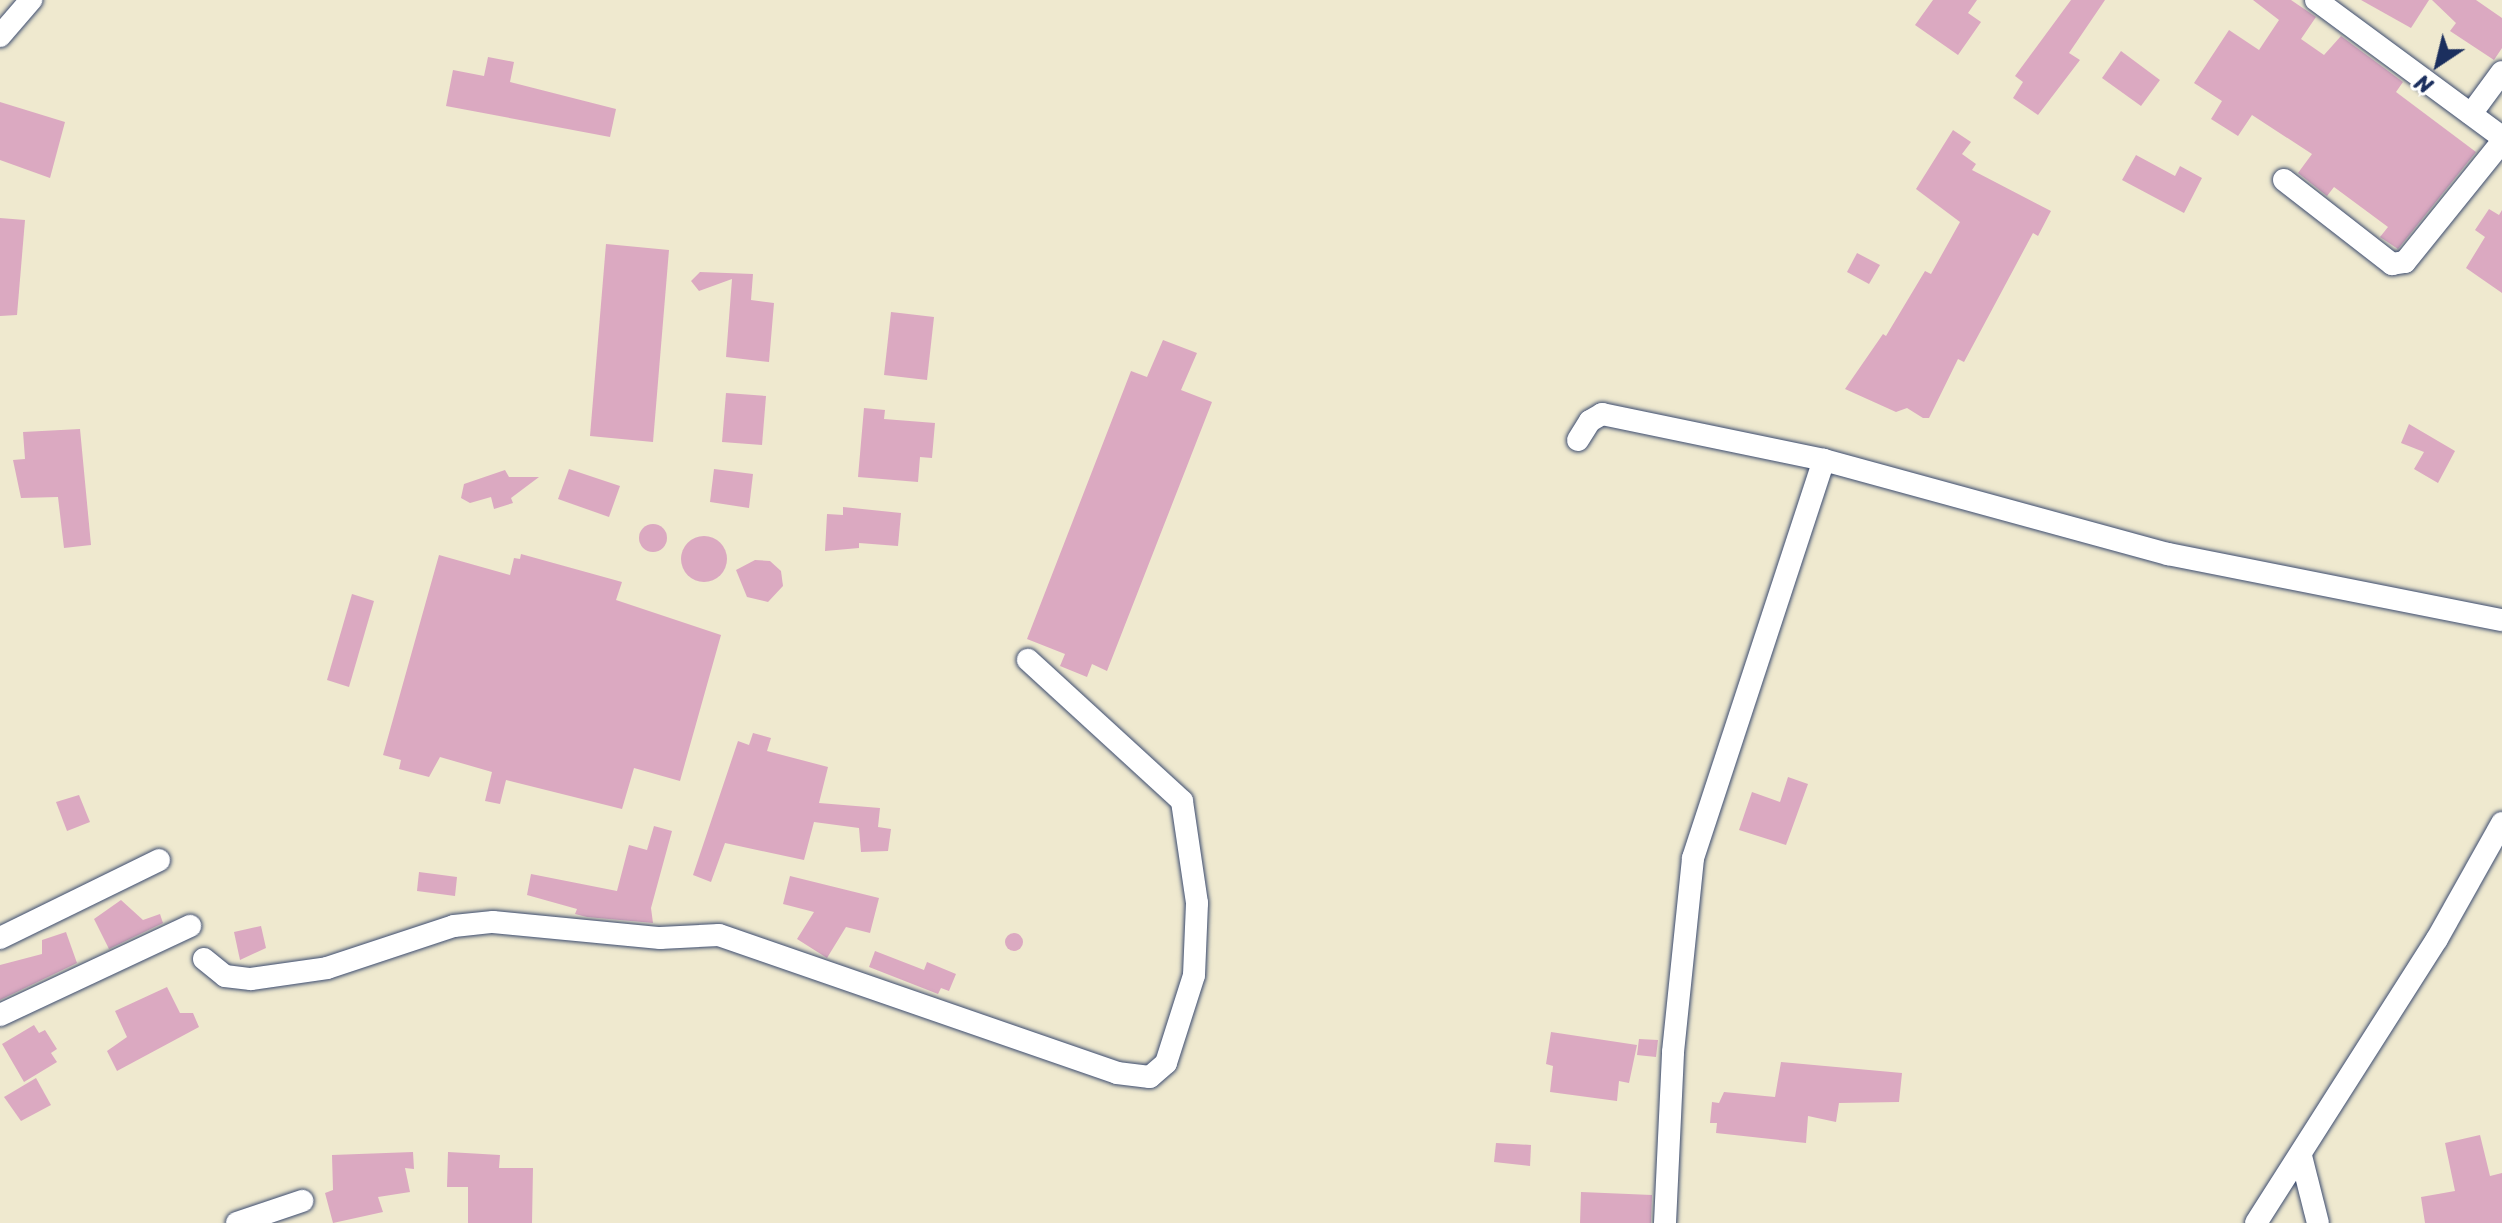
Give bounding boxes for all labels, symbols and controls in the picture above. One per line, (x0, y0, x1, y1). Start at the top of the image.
north arrow (2398, 24, 2478, 104)
text: N (2407, 64, 2441, 104)

